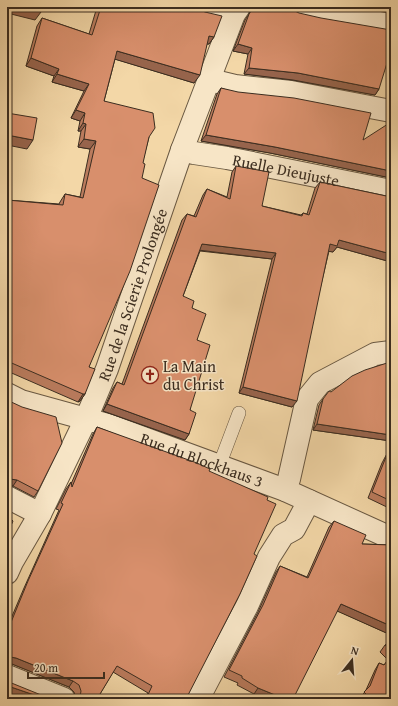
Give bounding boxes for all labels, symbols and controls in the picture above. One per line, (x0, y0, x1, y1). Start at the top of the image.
street label: Ruelle Dieujuste (231, 147, 342, 192)
street label: Rue de la Scierie Prolongée (91, 205, 173, 385)
place label: La Main du Christ (163, 354, 225, 396)
church icon: La Main du Christ (140, 365, 160, 385)
street label: Rue du Blockhaus 3 (137, 426, 267, 493)
north arrow (332, 640, 372, 680)
text: N (349, 642, 361, 659)
scale bar (28, 654, 104, 680)
text: 20 m (34, 659, 58, 676)

